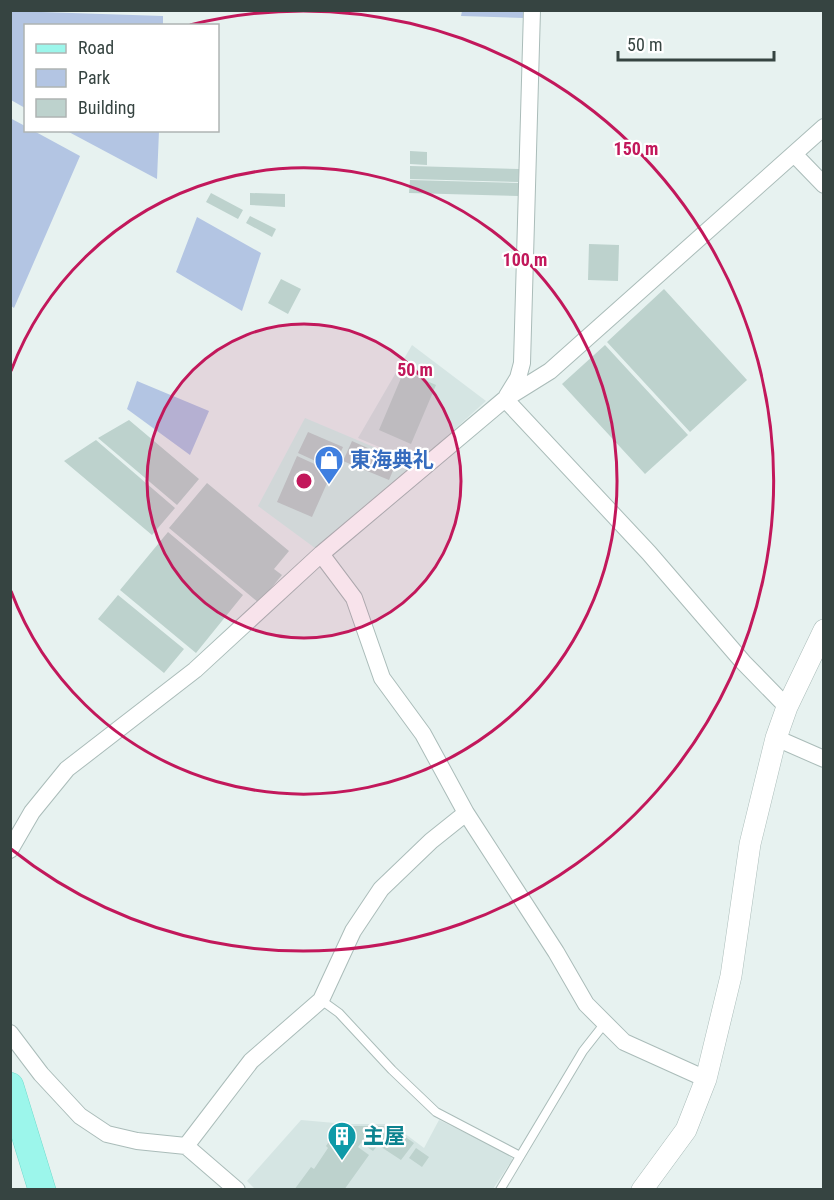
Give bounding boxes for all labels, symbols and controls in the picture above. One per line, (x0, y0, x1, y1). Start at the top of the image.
legend (24, 24, 219, 132)
scale bar (618, 24, 774, 62)
text: 50 m (627, 34, 662, 55)
text: Road (78, 37, 114, 58)
text: Park (78, 67, 110, 88)
text: Building (78, 97, 135, 118)
text: 150 m (614, 138, 658, 159)
text: 100 m (503, 249, 547, 270)
text: 50 m (397, 359, 433, 380)
shop icon: 東海典礼 (313, 444, 345, 486)
place label: 東海典礼 (350, 448, 434, 472)
centre of rings (294, 471, 314, 491)
building icon: 主屋 (326, 1120, 358, 1162)
place label: 主屋 (363, 1124, 405, 1148)

